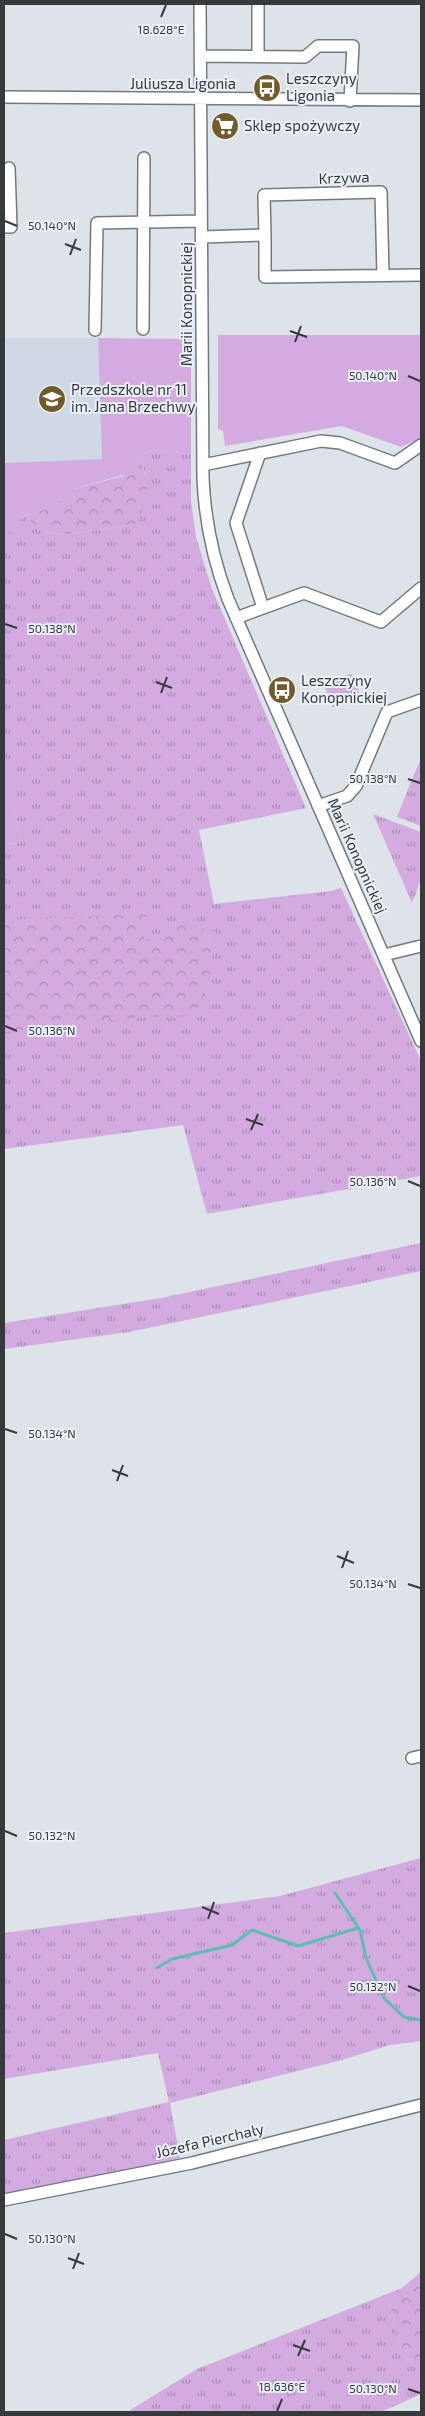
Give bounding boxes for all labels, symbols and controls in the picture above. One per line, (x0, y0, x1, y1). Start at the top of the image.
text: 18.628°E (138, 22, 185, 36)
place label: Leszczyny Ligonia (286, 69, 357, 104)
bus stop icon: Leszczyny Ligonia (252, 73, 282, 103)
street label: Juliusza Ligonia (130, 74, 236, 92)
supermarket icon: Sklep spożywczy (210, 111, 240, 141)
place label: Sklep spożywczy (244, 116, 360, 134)
street label: Krzywa (318, 167, 370, 187)
text: 50.140°N (28, 218, 76, 232)
street label: Marii Konopnickiej (177, 242, 196, 366)
text: 50.140°N (349, 368, 397, 382)
place label: Przedszkole nr 11 im. Jana Brzechwy (71, 380, 195, 415)
school or university icon: Przedszkole nr 11 im. Jana Brzechwy (37, 384, 67, 414)
text: 50.138°N (28, 621, 76, 635)
place label: Leszczyny Konopnickiej (301, 671, 387, 707)
bus stop icon: Leszczyny Konopnickiej (267, 675, 297, 705)
text: 50.138°N (349, 771, 397, 785)
street label: Marii Konopnickiej (324, 795, 391, 916)
text: 50.136°N (28, 1023, 76, 1037)
text: 50.136°N (349, 1174, 397, 1188)
text: 50.134°N (28, 1426, 76, 1440)
text: 50.134°N (349, 1576, 397, 1590)
text: 50.132°N (29, 1828, 75, 1842)
text: 50.132°N (350, 1979, 396, 1993)
street label: Józefa Pierchały (154, 2119, 265, 2161)
text: 50.130°N (28, 2231, 76, 2245)
text: 18.636°E (259, 2379, 305, 2393)
text: 50.130°N (349, 2381, 397, 2395)

